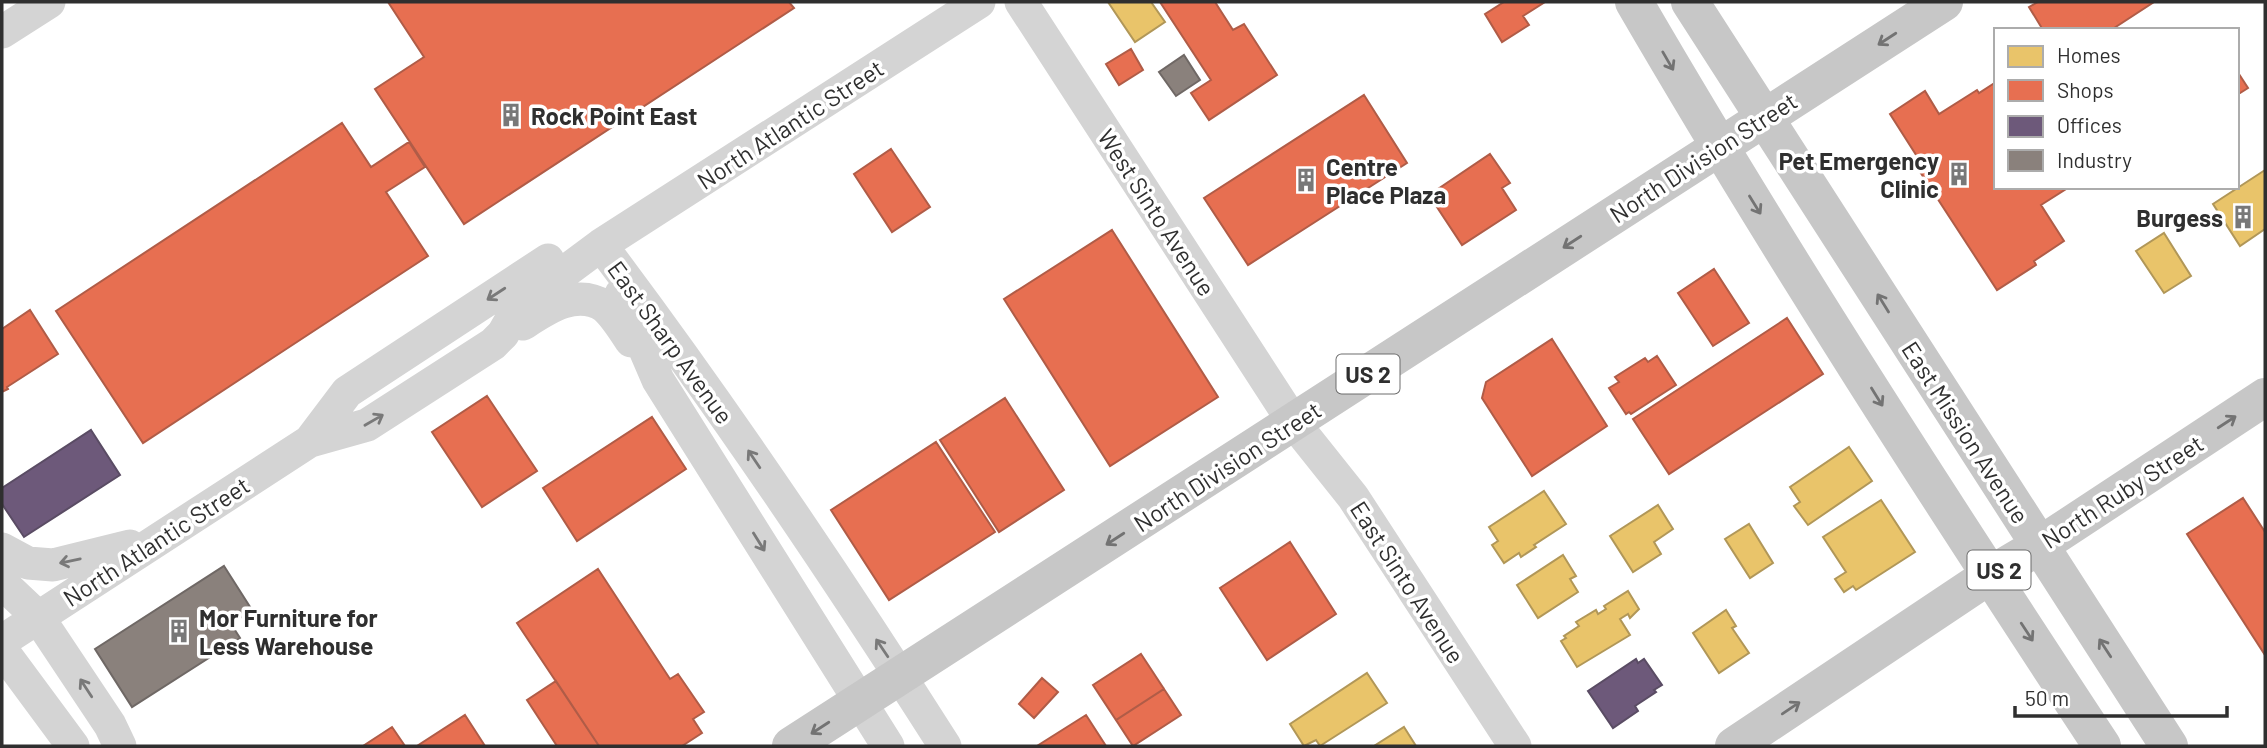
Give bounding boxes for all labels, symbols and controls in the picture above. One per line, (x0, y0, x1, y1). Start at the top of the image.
legend (1994, 28, 2239, 189)
one-way arrow (1878, 31, 1897, 46)
text: Homes (2057, 42, 2121, 67)
one-way arrow (1661, 50, 1675, 70)
street label: North Atlantic Street (691, 53, 889, 195)
text: Shops (2057, 77, 2114, 102)
street label: North Division Street (1604, 86, 1802, 228)
building icon: Rock Point East (497, 101, 525, 129)
place label: Rock Point East (531, 101, 697, 130)
text: Offices (2057, 112, 2122, 137)
street label: West Sinto Avenue (1092, 123, 1222, 301)
place label: Pet Emergency Clinic (1779, 146, 1939, 203)
text: Industry (2057, 147, 2132, 172)
place label: Centre Place Plaza (1326, 152, 1446, 209)
building icon: Pet Emergency Clinic (1945, 160, 1973, 188)
building icon: Centre Place Plaza (1292, 166, 1320, 194)
one-way arrow (1748, 194, 1762, 214)
place label: Burgess (2136, 203, 2223, 232)
building icon: Burgess (2229, 203, 2257, 231)
one-way arrow (1563, 235, 1583, 249)
street label: East Sharp Avenue (602, 255, 740, 429)
one-way arrow (486, 287, 506, 301)
one-way arrow (1876, 293, 1890, 313)
street label: East Mission Avenue (1896, 336, 2036, 528)
road number: US 2 (1336, 354, 1400, 394)
one-way arrow (1870, 386, 1884, 406)
street label: North Division Street (1128, 395, 1326, 537)
one-way arrow (364, 413, 384, 427)
one-way arrow (2217, 415, 2236, 430)
street label: North Ruby Street (2036, 428, 2208, 554)
one-way arrow (747, 450, 761, 469)
street label: North Atlantic Street (57, 470, 255, 612)
street label: East Sinto Avenue (1345, 495, 1471, 669)
one-way arrow (753, 531, 767, 551)
one-way arrow (1105, 533, 1125, 547)
road number: US 2 (1968, 550, 2030, 590)
one-way arrow (59, 555, 82, 569)
place label: Mor Furniture for Less Warehouse (199, 603, 378, 660)
building icon: Mor Furniture for Less Warehouse (165, 617, 193, 645)
one-way arrow (2020, 622, 2035, 641)
one-way arrow (874, 639, 889, 658)
one-way arrow (2098, 639, 2113, 658)
scale bar (2015, 674, 2227, 718)
one-way arrow (78, 678, 92, 698)
text: 50 m (2025, 685, 2069, 710)
one-way arrow (1781, 701, 1800, 716)
one-way arrow (811, 721, 830, 736)

